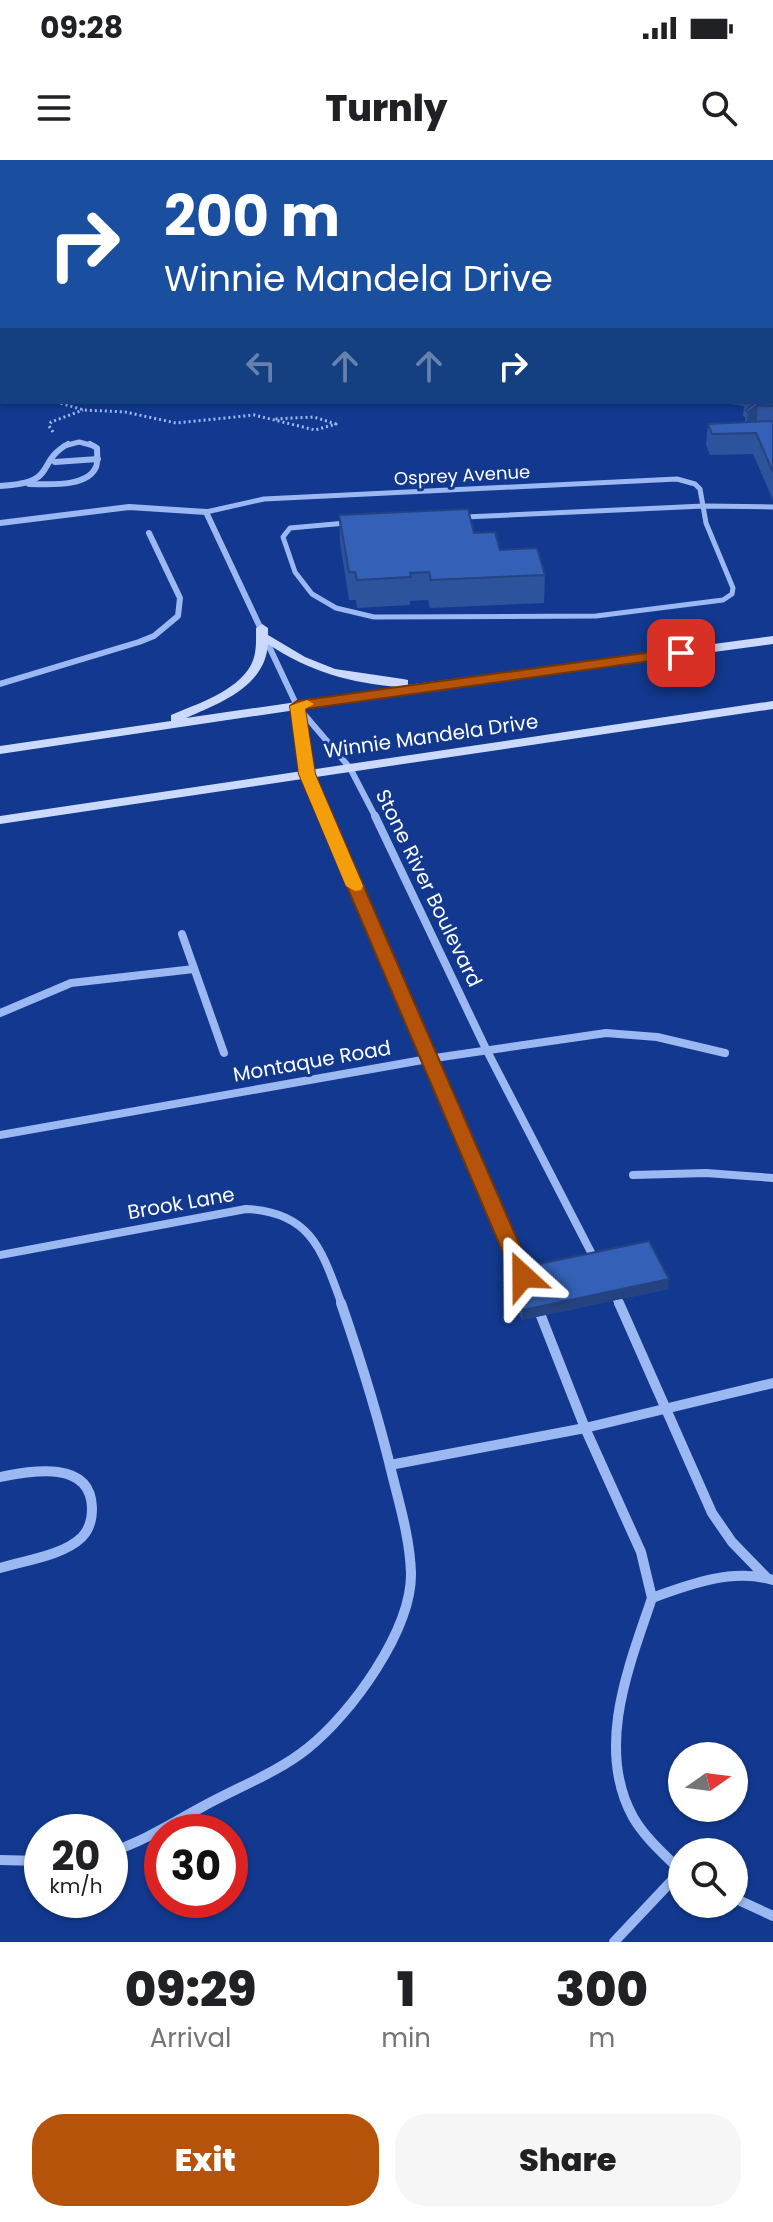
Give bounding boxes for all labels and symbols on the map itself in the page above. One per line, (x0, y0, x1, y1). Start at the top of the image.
street label: Osprey Avenue (393, 459, 531, 491)
pin (647, 619, 715, 687)
street label: Winnie Mandela Drive (322, 707, 540, 765)
street label: Stone River Boulevard (369, 784, 489, 992)
street label: Montaque Road (231, 1033, 393, 1089)
street label: Brook Lane (125, 1180, 237, 1226)
position arrow (481, 1234, 565, 1318)
north arrow (668, 1742, 748, 1822)
speed limit sign: 30 (144, 1814, 248, 1918)

